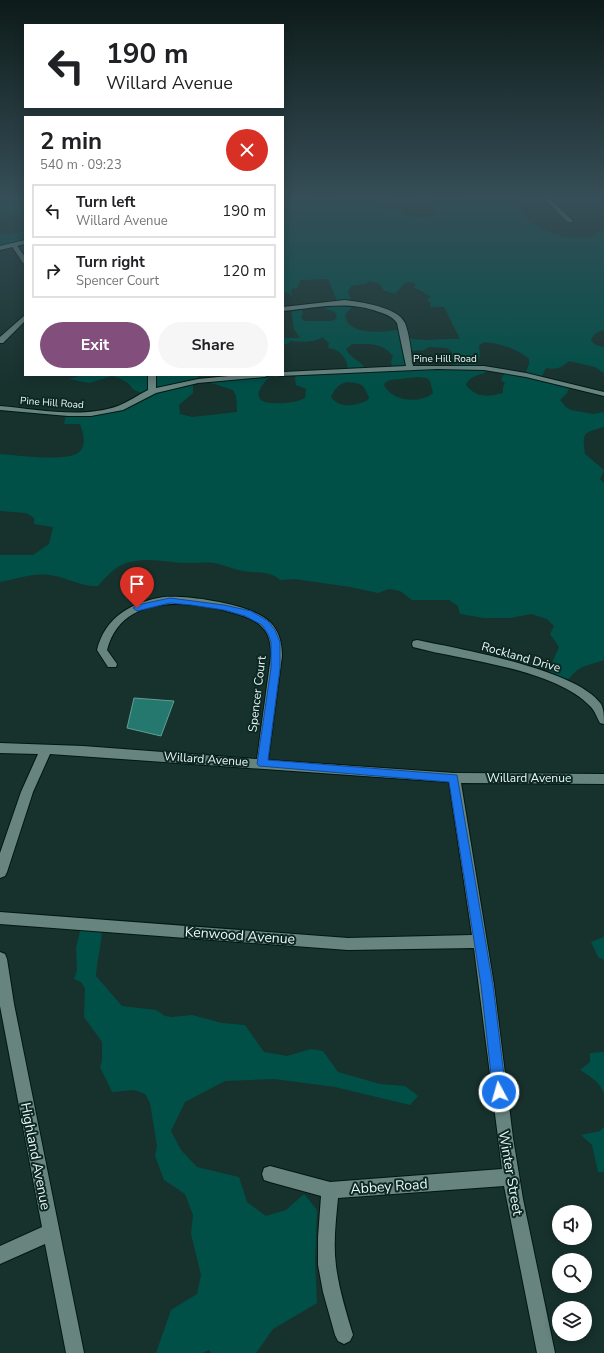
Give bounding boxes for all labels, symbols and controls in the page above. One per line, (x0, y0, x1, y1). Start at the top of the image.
text: 190 m (106, 35, 189, 73)
icon: left (40, 40, 92, 92)
text: Willard Avenue (106, 71, 233, 95)
text: 2 min (40, 125, 102, 157)
button: close (226, 129, 268, 171)
text: 540 m · 09:23 (40, 156, 122, 174)
text: Turn left (76, 192, 135, 212)
icon: left (42, 200, 64, 222)
text: 190 m (222, 201, 266, 221)
text: Willard Avenue (76, 212, 168, 230)
text: Turn right (76, 252, 145, 272)
icon: right (42, 260, 64, 282)
text: 120 m (222, 261, 266, 281)
text: Spencer Court (76, 272, 159, 290)
button: Exit (40, 322, 150, 368)
button: Share (158, 322, 268, 368)
street label: Pine Hill Road (413, 352, 477, 366)
street label: Pine Hill Road (20, 394, 84, 412)
pin (120, 567, 154, 608)
icon: arrive (126, 573, 148, 595)
street label: Rockland Drive (480, 638, 562, 676)
street label: Spencer Court (244, 654, 270, 733)
street label: Willard Avenue (163, 748, 249, 770)
street label: Willard Avenue (487, 770, 571, 786)
street label: Kenwood Avenue (184, 922, 296, 949)
position arrow (478, 1071, 520, 1113)
street label: Highland Avenue (16, 1101, 55, 1211)
street label: Winter Street (494, 1129, 527, 1217)
street label: Abbey Road (350, 1174, 428, 1199)
map controls (552, 1205, 592, 1341)
button: sound (552, 1205, 592, 1245)
button: search (552, 1253, 592, 1293)
button: layers (552, 1301, 592, 1341)

